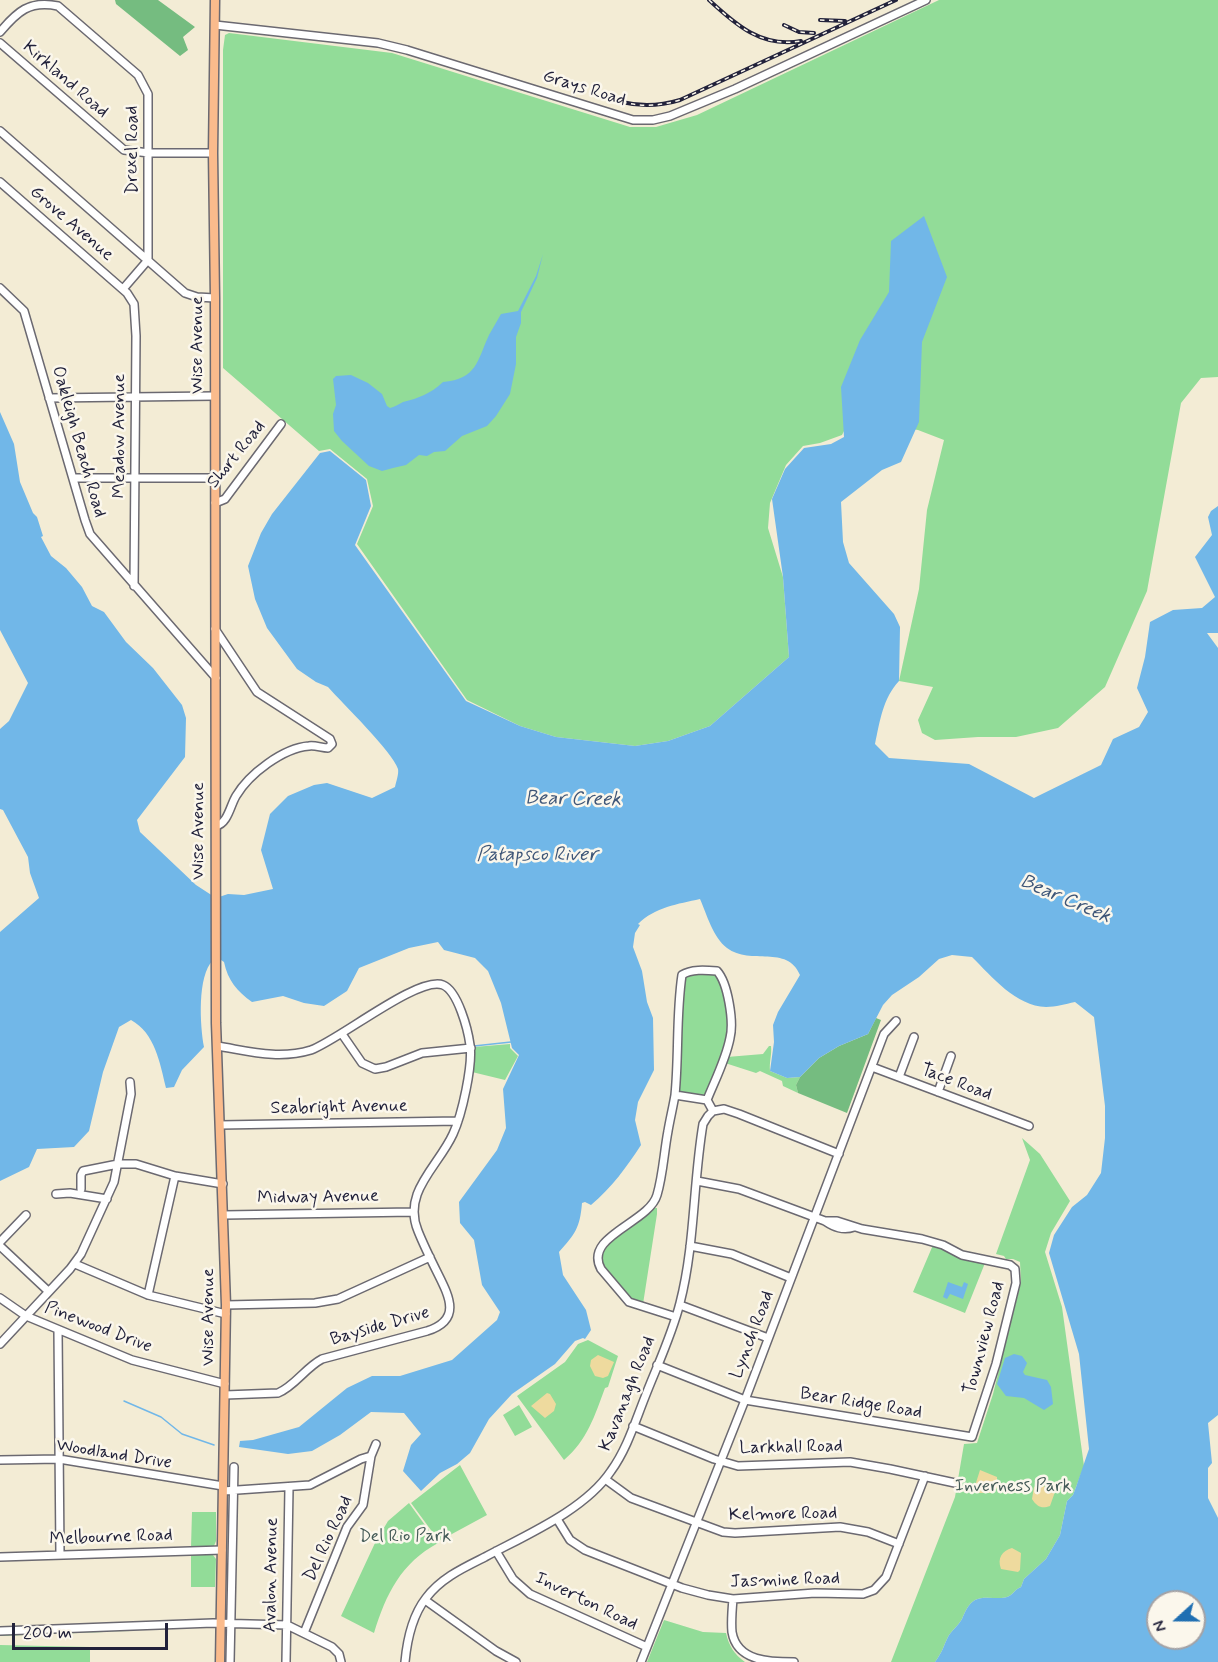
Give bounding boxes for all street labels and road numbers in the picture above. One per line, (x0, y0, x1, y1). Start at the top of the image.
street label: Kirkland Road (18, 37, 112, 123)
street label: Grays Road (540, 66, 628, 112)
street label: Drexel Road (122, 106, 144, 194)
street label: Grove Avenue (25, 182, 117, 266)
street label: Wise Avenue (187, 296, 209, 394)
street label: Oakleigh Beach Road (46, 364, 110, 520)
street label: Meadow Avenue (109, 374, 131, 498)
street label: Short Road (203, 417, 271, 493)
street label: Wise Avenue (188, 782, 210, 880)
street label: Tace Road (917, 1060, 995, 1106)
street label: Seabright Avenue (270, 1096, 408, 1120)
street label: Midway Avenue (257, 1186, 379, 1210)
street label: Wise Avenue (198, 1268, 220, 1366)
street label: Townview Road (960, 1279, 1010, 1397)
street label: Lynch Road (726, 1288, 780, 1382)
street label: Pinewood Drive (41, 1298, 155, 1358)
street label: Bayside Drive (328, 1303, 432, 1351)
street label: Kavanagh Road (595, 1333, 661, 1455)
street label: Bear Ridge Road (798, 1384, 924, 1424)
street label: Woodland Drive (55, 1435, 173, 1475)
street label: Larkhall Road (739, 1436, 843, 1460)
street label: Del Rio Road (300, 1493, 358, 1585)
street label: Kelmore Road (729, 1503, 837, 1527)
street label: Avalon Avenue (260, 1517, 284, 1633)
street label: Melbourne Road (49, 1525, 173, 1551)
street label: Inverton Road (531, 1568, 641, 1636)
street label: Jasmine Road (730, 1568, 840, 1594)

